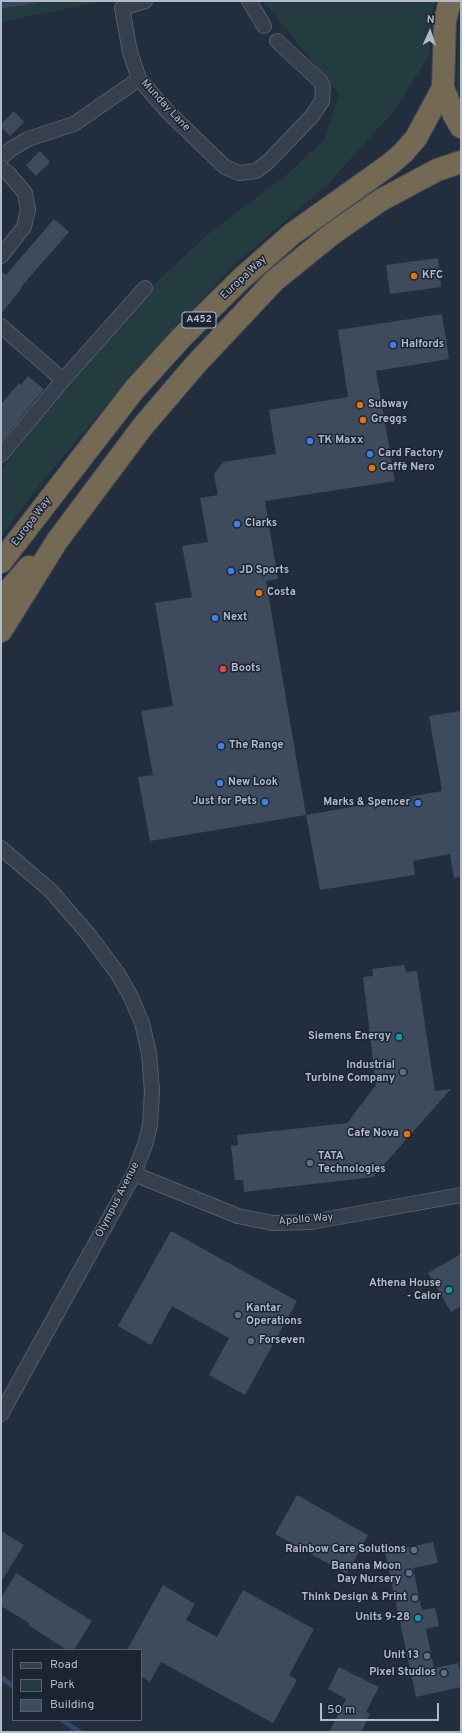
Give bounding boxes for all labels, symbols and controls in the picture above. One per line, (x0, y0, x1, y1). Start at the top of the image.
north arrow (410, 12, 450, 52)
text: N (426, 13, 435, 27)
street label: Munday Lane (138, 77, 192, 135)
street label: Europa Way (218, 253, 270, 303)
place label: KFC (422, 269, 443, 283)
marker: KFC (409, 271, 419, 281)
road number: A452 (182, 312, 216, 328)
place label: Halfords (401, 338, 444, 352)
marker: Halfords (388, 340, 398, 350)
place label: Subway (368, 398, 408, 412)
marker: Subway (355, 400, 365, 410)
place label: Greggs (371, 413, 407, 427)
marker: Greggs (358, 415, 368, 425)
place label: TK Maxx (318, 434, 363, 448)
marker: TK Maxx (305, 436, 315, 446)
place label: Card Factory (378, 447, 443, 461)
marker: Card Factory (365, 449, 375, 459)
place label: Caffè Nero (380, 461, 435, 475)
marker: Caffè Nero (367, 463, 377, 473)
street label: Europa Way (9, 495, 55, 549)
place label: Clarks (245, 517, 277, 531)
marker: Clarks (232, 519, 242, 529)
place label: JD Sports (239, 564, 289, 578)
marker: JD Sports (226, 566, 236, 576)
place label: Costa (267, 586, 296, 600)
marker: Costa (254, 588, 264, 598)
place label: Next (223, 611, 247, 625)
marker: Next (210, 613, 220, 623)
place label: Boots (231, 662, 261, 676)
marker: Boots (218, 664, 228, 674)
place label: The Range (229, 739, 284, 753)
marker: The Range (216, 741, 226, 751)
place label: New Look (228, 776, 278, 790)
marker: New Look (215, 778, 225, 788)
place label: Just for Pets (192, 795, 257, 809)
place label: Marks & Spencer (323, 796, 410, 810)
marker: Just for Pets (260, 797, 270, 807)
marker: Marks & Spencer (413, 798, 423, 808)
place label: Siemens Energy (308, 1030, 391, 1044)
marker: Siemens Energy (394, 1032, 404, 1042)
place label: Industrial Turbine Company (305, 1059, 395, 1085)
marker: Industrial Turbine Company (398, 1067, 408, 1077)
place label: Cafe Nova (347, 1127, 399, 1141)
marker: Cafe Nova (402, 1129, 412, 1139)
place label: TATA Technologies (318, 1150, 386, 1176)
marker: TATA Technologies (305, 1158, 315, 1168)
street label: Olympus Avenue (93, 1160, 143, 1240)
street label: Apollo Way (278, 1211, 334, 1229)
place label: Athena House - Calor (369, 1277, 441, 1303)
marker: Athena House - Calor (444, 1285, 454, 1295)
place label: Kantar Operations (246, 1302, 302, 1328)
marker: Kantar Operations (233, 1310, 243, 1320)
place label: Forseven (259, 1334, 305, 1348)
marker: Forseven (246, 1336, 256, 1346)
place label: Rainbow Care Solutions (285, 1543, 406, 1557)
marker: Rainbow Care Solutions (409, 1545, 419, 1555)
place label: Banana Moon Day Nursery (331, 1560, 401, 1586)
marker: Banana Moon Day Nursery (404, 1568, 414, 1578)
place label: Think Design & Print (302, 1591, 407, 1605)
marker: Think Design & Print (410, 1593, 420, 1603)
place label: Units 9-28 (355, 1611, 410, 1625)
marker: Units 9-28 (413, 1613, 423, 1623)
legend (12, 1649, 142, 1721)
place label: Unit 13 (383, 1649, 419, 1663)
marker: Unit 13 (422, 1651, 432, 1661)
text: Road (50, 1657, 78, 1673)
place label: Pixel Studios (369, 1666, 436, 1680)
marker: Pixel Studios (439, 1668, 449, 1678)
text: Park (50, 1677, 75, 1693)
scale bar (322, 1695, 441, 1721)
text: Building (50, 1697, 94, 1713)
text: 50 m (327, 1702, 355, 1718)

